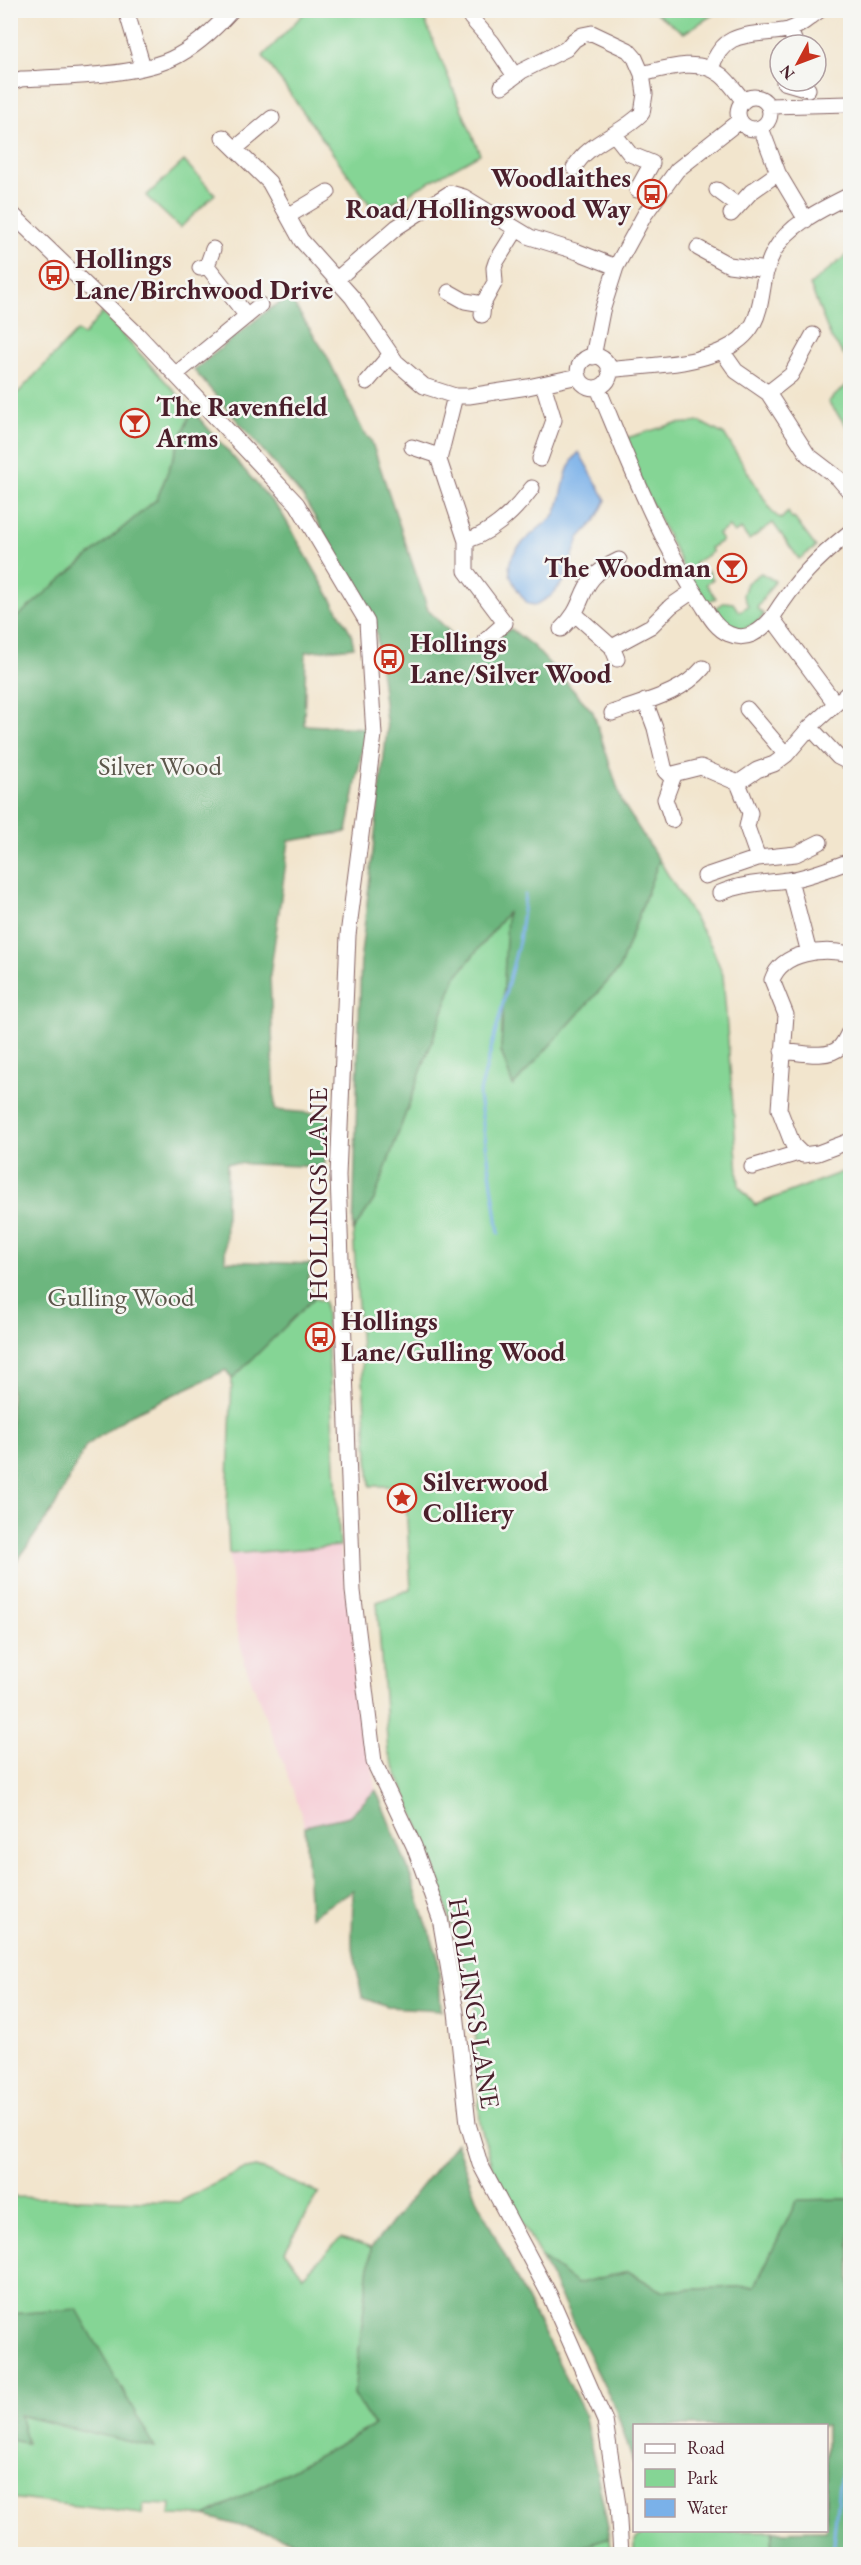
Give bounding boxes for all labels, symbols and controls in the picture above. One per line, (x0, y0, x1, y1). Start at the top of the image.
north arrow (768, 33, 828, 93)
text: N (775, 61, 799, 84)
place label: Woodlaithes Road/Hollingswood Way (346, 160, 632, 226)
bus stop icon: Woodlaithes Road/Hollingswood Way (636, 178, 668, 210)
place label: Hollings Lane/Birchwood Drive (75, 241, 333, 307)
bus stop icon: Hollings Lane/Birchwood Drive (38, 259, 70, 291)
place label: The Ravenfield Arms (155, 389, 328, 455)
bar icon: The Ravenfield Arms (119, 407, 151, 439)
place label: The Woodman (544, 550, 711, 585)
bar icon: The Woodman (716, 552, 748, 584)
place label: Hollings Lane/Silver Wood (410, 625, 612, 691)
bus stop icon: Hollings Lane/Silver Wood (373, 643, 405, 675)
park label: Silver Wood (98, 748, 222, 783)
street label: HOLLINGS LANE (300, 1087, 335, 1301)
park label: Gulling Wood (47, 1279, 195, 1314)
place label: Hollings Lane/Gulling Wood (341, 1303, 566, 1369)
bus stop icon: Hollings Lane/Gulling Wood (304, 1321, 336, 1353)
place label: Silverwood Colliery (423, 1464, 549, 1530)
place icon: Silverwood Colliery (386, 1482, 418, 1514)
street label: HOLLINGS LANE (441, 1895, 508, 2111)
legend (633, 2424, 828, 2532)
text: Road (687, 2436, 726, 2459)
text: Park (687, 2466, 718, 2489)
text: Water (687, 2496, 728, 2519)

